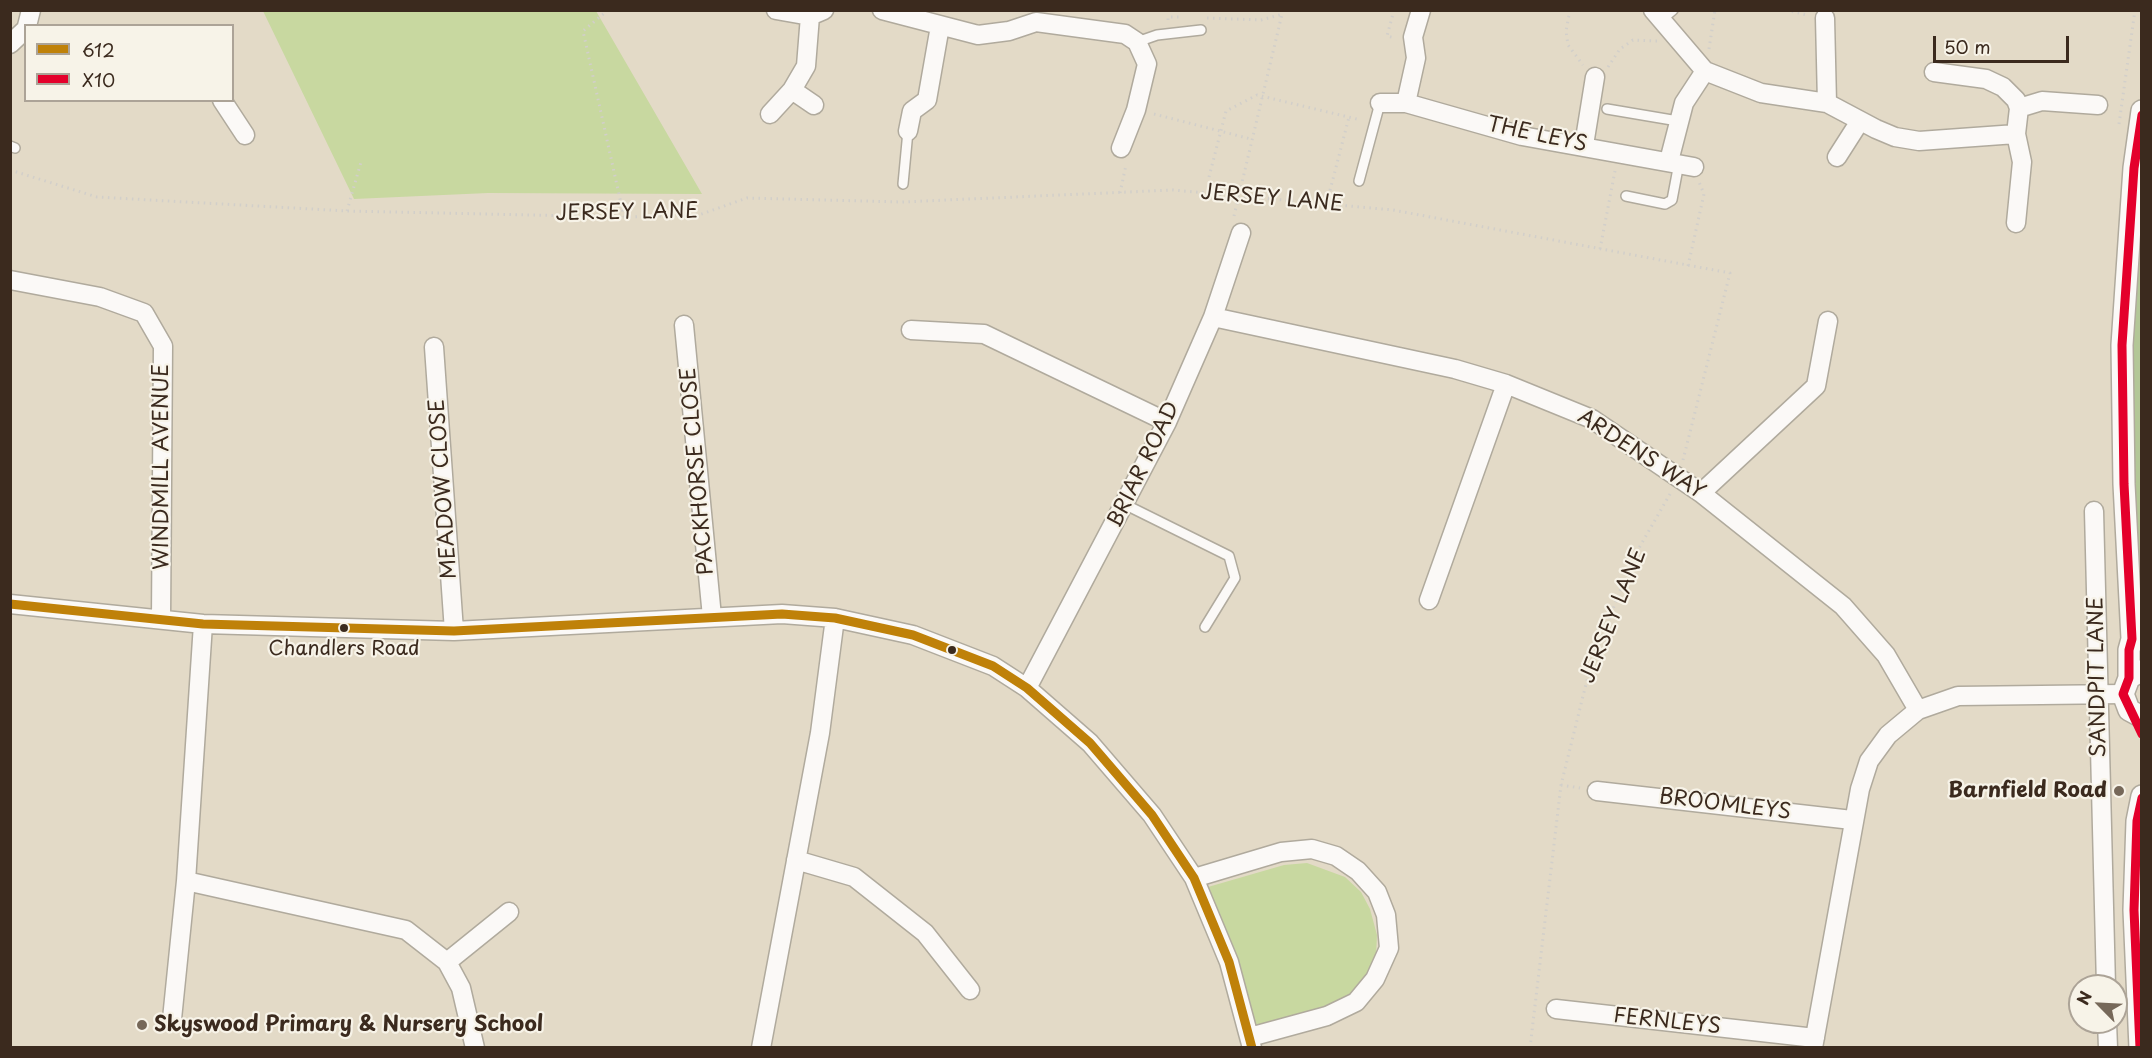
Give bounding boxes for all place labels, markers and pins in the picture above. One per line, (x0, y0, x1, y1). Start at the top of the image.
marker: Chandlers Road (338, 622, 350, 634)
place label: Chandlers Road (268, 637, 420, 661)
unlabelled marker (946, 644, 958, 656)
place label: Barnfield Road (1948, 778, 2107, 804)
marker: Barnfield Road (2112, 784, 2126, 798)
place label: Skyswood Primary & Nursery School (154, 1012, 543, 1038)
marker: Skyswood Primary & Nursery School (135, 1018, 149, 1032)

